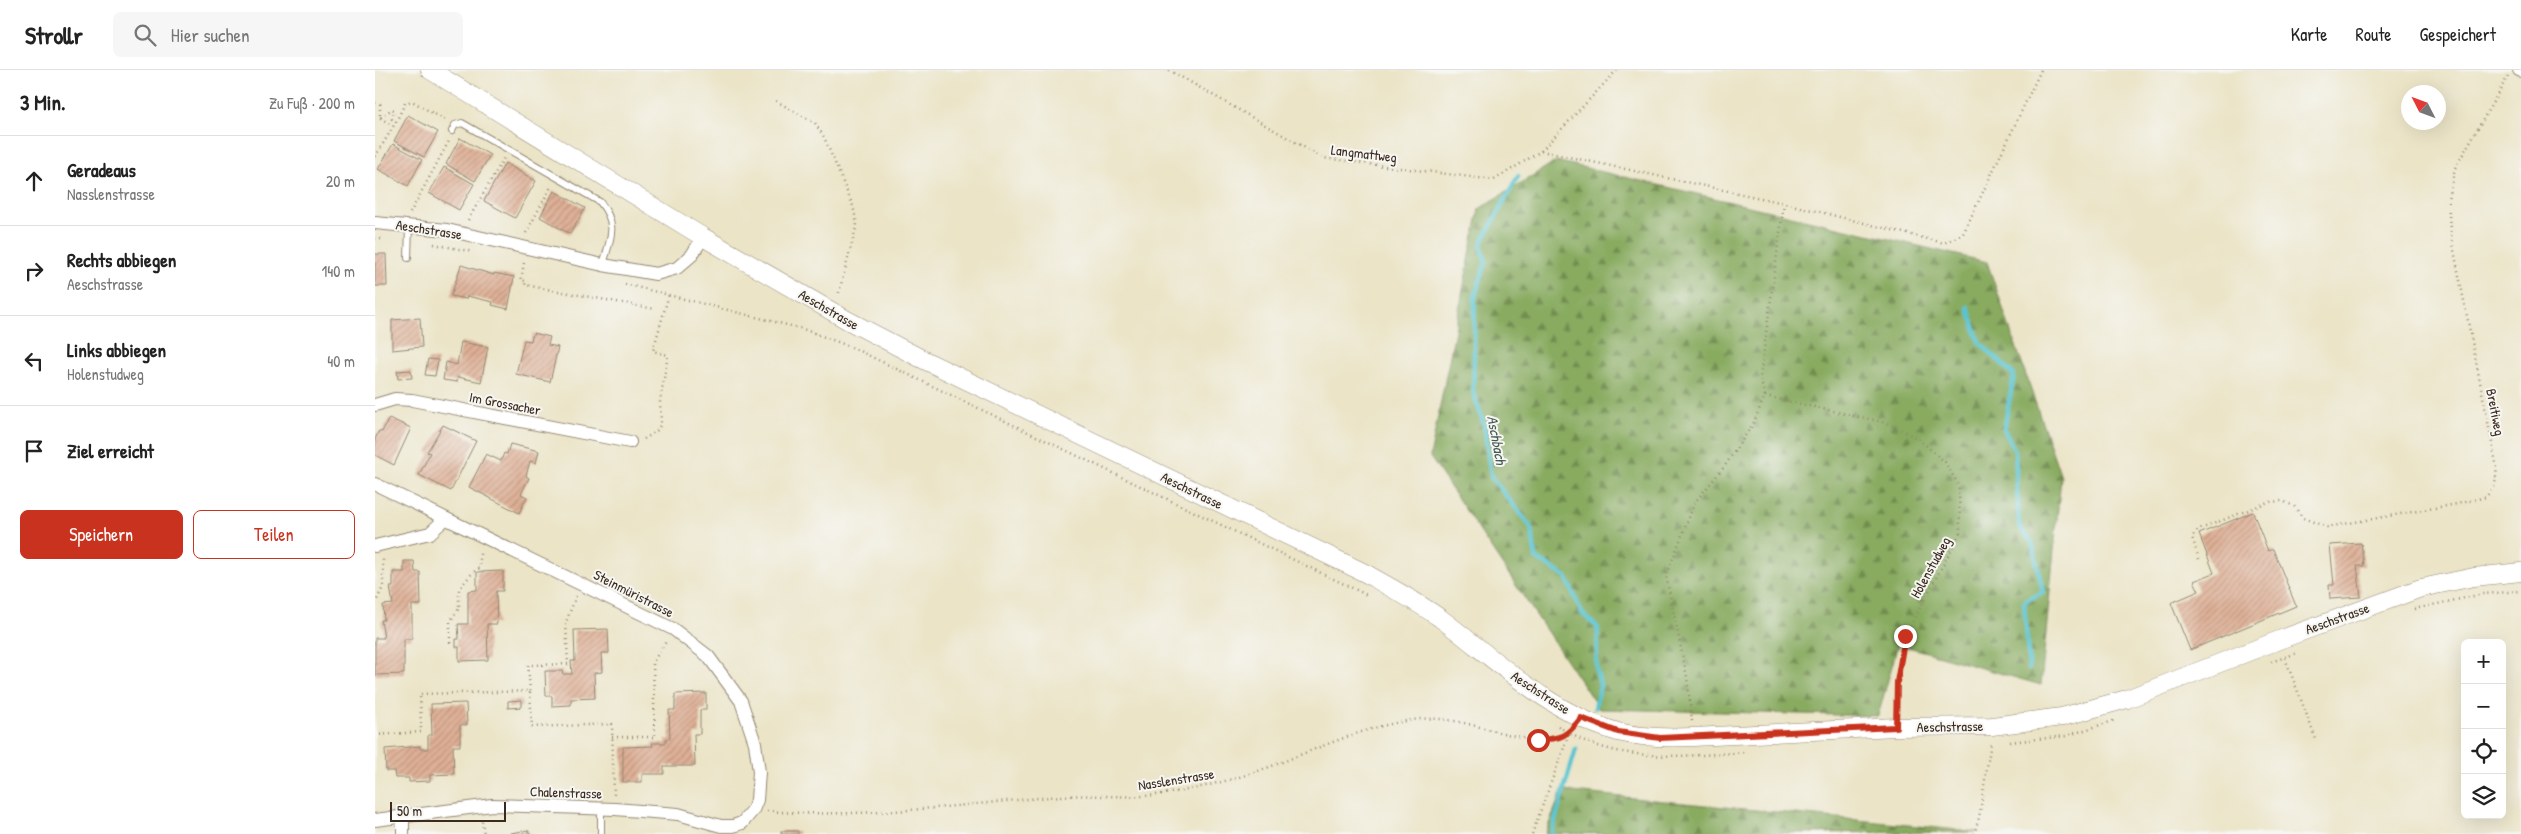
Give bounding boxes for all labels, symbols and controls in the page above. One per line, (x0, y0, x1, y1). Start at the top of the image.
search box (113, 12, 463, 57)
text: Strollr (25, 19, 83, 51)
icon: search (131, 21, 159, 49)
text: Hier suchen (171, 22, 250, 48)
text: Karte (2291, 22, 2328, 47)
text: Route (2356, 22, 2392, 47)
text: Gespeichert (2420, 22, 2496, 47)
north arrow (2401, 85, 2446, 130)
text: 3 Min. (20, 88, 65, 117)
text: Zu Fuß · 200 m (269, 92, 355, 114)
street label: Langmattweg (1330, 140, 1398, 167)
text: Geradeaus (67, 157, 136, 183)
icon: ahead (20, 167, 48, 195)
text: 20 m (326, 170, 355, 192)
text: Nasslenstrasse (67, 183, 155, 205)
street label: Aeschstrasse (395, 214, 464, 244)
text: Rechts abbiegen (67, 247, 176, 273)
icon: right (20, 257, 48, 285)
text: 140 m (321, 260, 355, 282)
text: Aeschstrasse (67, 273, 143, 295)
street label: Aeschstrasse (795, 284, 863, 334)
text: Links abbiegen (67, 337, 166, 363)
icon: left (20, 347, 48, 375)
text: 40 m (327, 350, 355, 372)
text: Holenstudweg (67, 363, 144, 385)
street label: Im Grossacher (468, 387, 543, 419)
street label: Breitiweg (2481, 387, 2510, 437)
water label: Aschbach (1482, 414, 1512, 468)
icon: arrive (20, 437, 48, 465)
text: Ziel erreicht (67, 438, 154, 464)
street label: Aeschstrasse (1158, 467, 1226, 513)
button: Speichern (20, 510, 183, 559)
button: Teilen (193, 510, 355, 559)
street label: Holenstudweg (1905, 533, 1956, 602)
street label: Steinmüristrasse (591, 565, 678, 621)
street label: Aeschstrasse (2302, 598, 2372, 638)
route end (1894, 625, 1917, 648)
map controls (2461, 639, 2506, 819)
button: + (2461, 639, 2506, 684)
street label: Aeschstrasse (1508, 666, 1574, 718)
button: − (2461, 684, 2506, 729)
street label: Aeschstrasse (1917, 716, 1984, 736)
route start (1527, 729, 1550, 752)
button: locate (2461, 729, 2506, 774)
street label: Nasslenstrasse (1137, 764, 1216, 794)
button: layers (2461, 774, 2506, 819)
street label: Chalenstrasse (530, 781, 603, 803)
scale bar (390, 799, 506, 822)
text: 50 m (397, 801, 422, 820)

